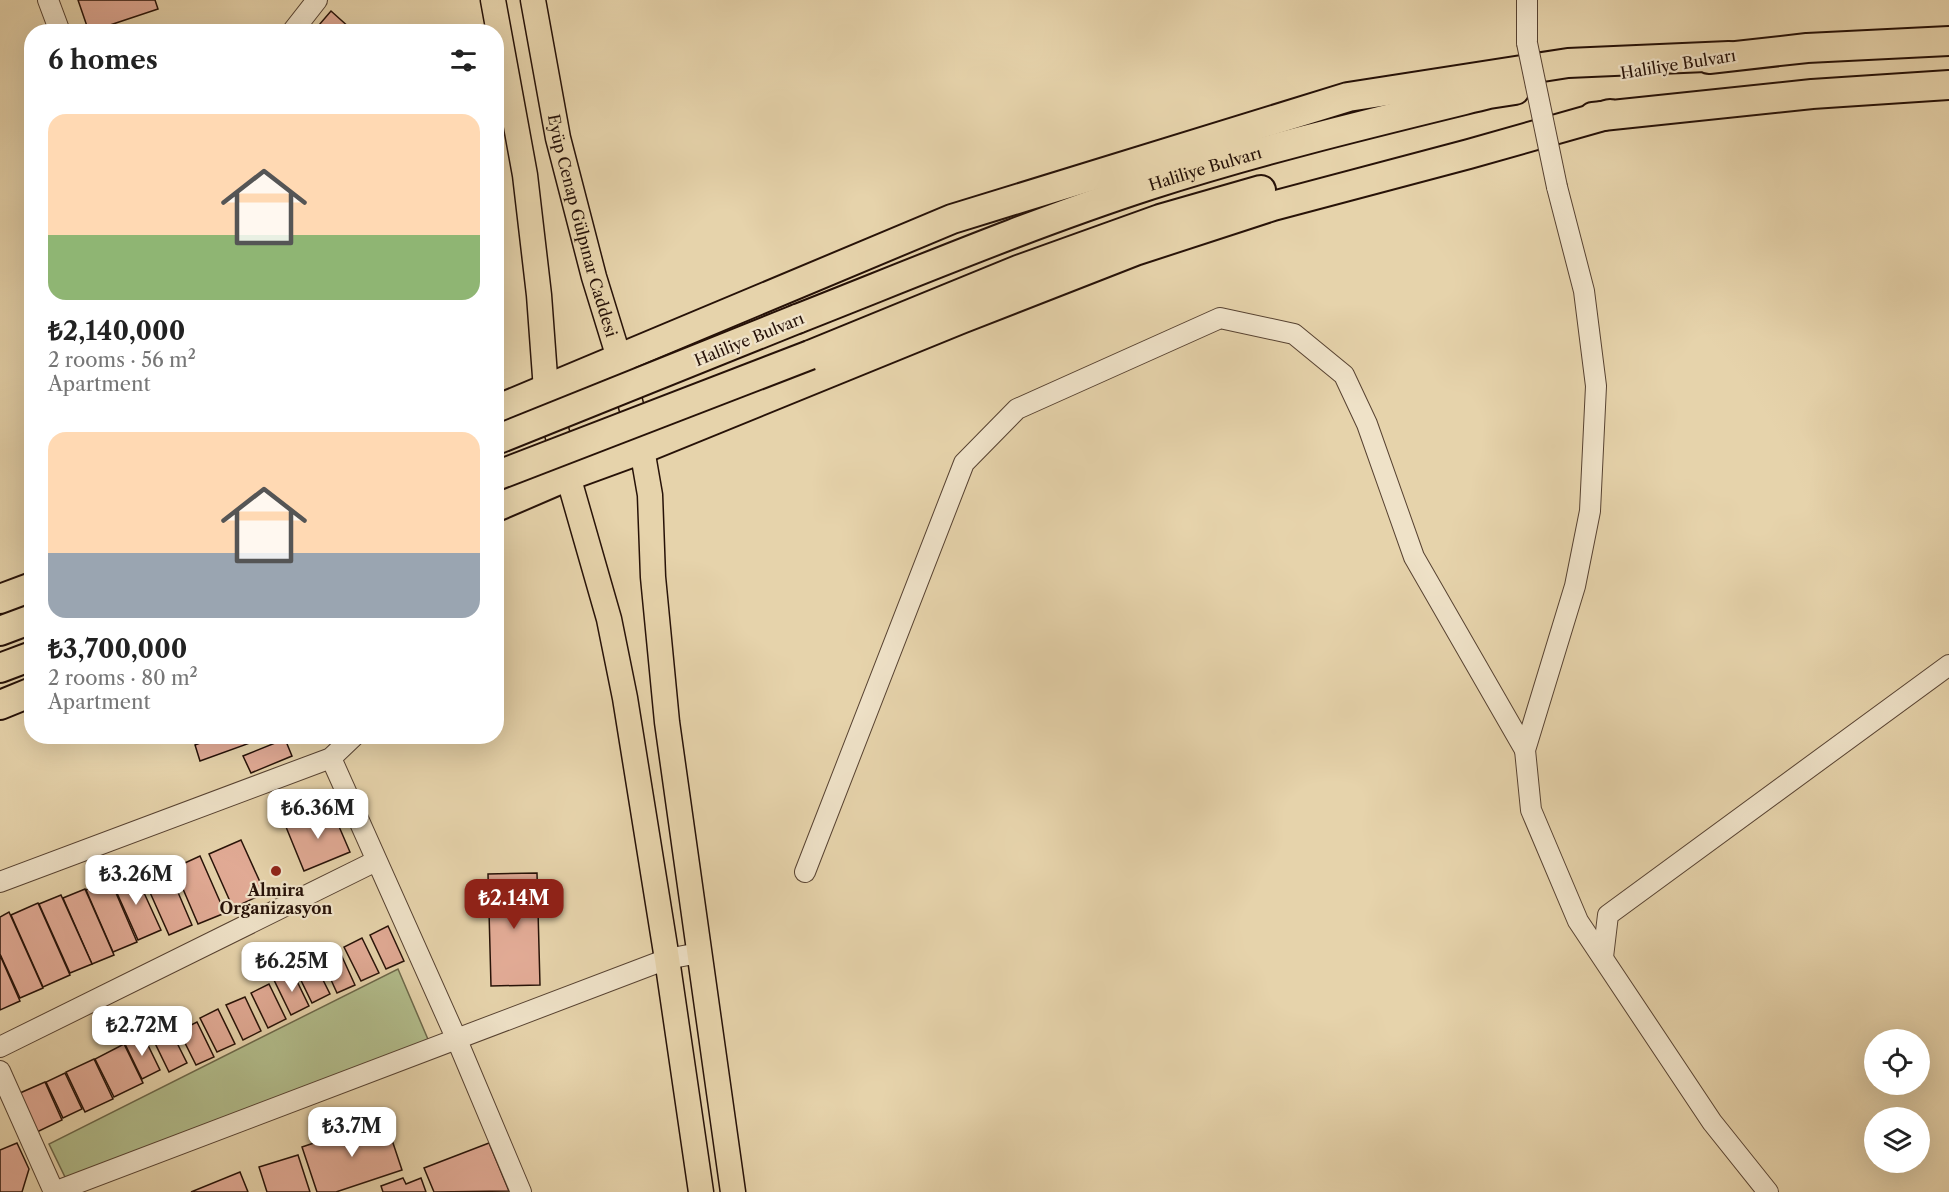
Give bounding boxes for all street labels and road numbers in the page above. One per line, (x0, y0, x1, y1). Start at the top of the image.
street label: Haliliye Bulvarı (1619, 45, 1737, 83)
street label: Eyüp Cenap Gülpınar Caddesi (544, 112, 622, 339)
street label: Haliliye Bulvarı (1146, 142, 1264, 195)
street label: Haliliye Bulvarı (691, 308, 807, 370)

